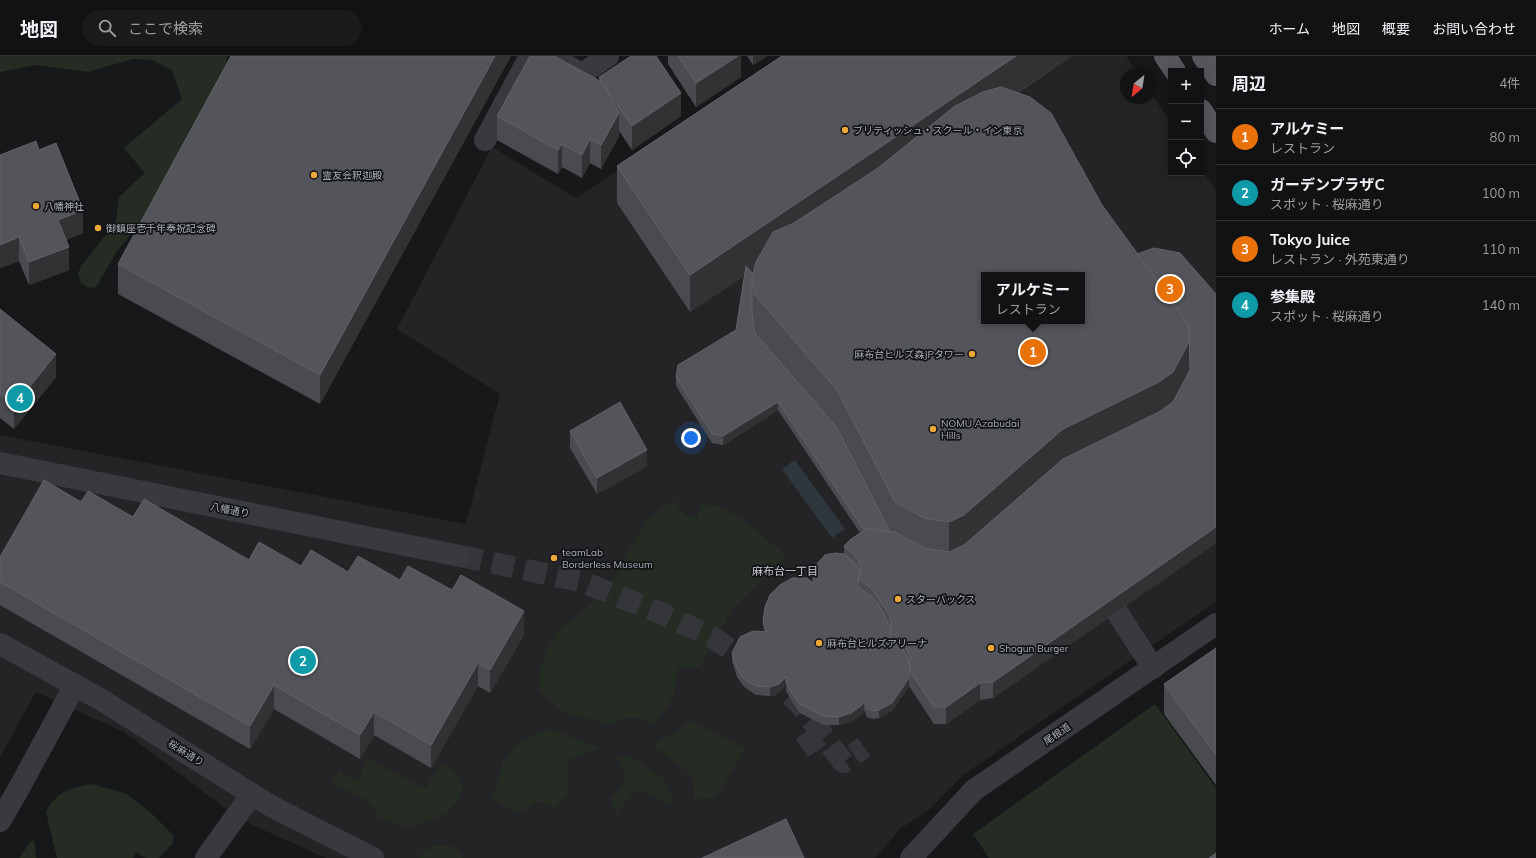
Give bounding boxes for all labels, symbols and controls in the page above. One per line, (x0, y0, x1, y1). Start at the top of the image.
search box (82, 10, 362, 46)
text: 地図 (20, 17, 58, 41)
icon: search (96, 17, 118, 39)
text: ここで検索 (128, 19, 203, 38)
text: ホーム (1268, 20, 1310, 38)
text: 地図 (1332, 20, 1360, 38)
text: 概要 (1382, 20, 1410, 38)
text: お問い合わせ (1432, 20, 1516, 38)
north arrow (1120, 68, 1156, 104)
map controls (1168, 68, 1204, 176)
button: + (1168, 68, 1204, 104)
text: 周辺 (1232, 73, 1266, 94)
text: 4件 (1499, 75, 1520, 91)
button: − (1168, 104, 1204, 140)
text: アルケミー (1270, 119, 1344, 138)
place label: ブリティッシュ・スクール・イン東京 (853, 124, 1022, 137)
marker: ブリティッシュ・スクール・イン東京 (840, 125, 850, 135)
text: 1 (1241, 129, 1249, 145)
text: 80 m (1490, 129, 1520, 145)
button: locate (1168, 140, 1204, 176)
text: レストラン (1270, 140, 1335, 156)
place label: 霊友会釈迦殿 (322, 169, 382, 182)
marker: 霊友会釈迦殿 (309, 170, 319, 180)
text: ガーデンプラザC (1270, 175, 1385, 194)
text: 2 (1241, 185, 1249, 201)
text: 100 m (1482, 185, 1520, 201)
text: スポット · 桜麻通り (1270, 196, 1384, 212)
place label: 八幡神社 (44, 200, 84, 213)
marker: 八幡神社 (31, 201, 41, 211)
place label: 御鎮座壱千年奉祝記念碑 (106, 222, 216, 235)
marker: 御鎮座壱千年奉祝記念碑 (93, 223, 103, 233)
text: Tokyo Juice (1270, 230, 1350, 249)
text: 3 (1241, 241, 1249, 257)
text: 110 m (1482, 241, 1520, 257)
text: レストラン · 外苑東通り (1270, 251, 1410, 267)
popup (981, 272, 1085, 324)
pin: 3 (1157, 274, 1183, 304)
text: アルケミー (996, 280, 1070, 299)
text: 参集殿 (1270, 287, 1315, 306)
text: 4 (1241, 297, 1249, 313)
text: 140 m (1482, 297, 1520, 313)
text: レストラン (996, 301, 1061, 317)
text: スポット · 桜麻通り (1270, 308, 1384, 324)
pin: 1 (1020, 337, 1046, 367)
place label: 麻布台ヒルズ森JPタワー (854, 348, 964, 361)
marker: 麻布台ヒルズ森JPタワー (967, 349, 977, 359)
pin: 4 (7, 383, 33, 413)
place label: NOMU Azabudai Hills (941, 417, 1019, 442)
marker: NOMU Azabudai Hills (928, 424, 938, 434)
your location (681, 428, 701, 448)
street label: 八幡通り (209, 500, 251, 520)
place label: teamLab Borderless Museum (562, 546, 653, 571)
marker: teamLab Borderless Museum (549, 553, 559, 563)
district label: 麻布台一丁目 (752, 564, 818, 578)
place label: スターバックス (906, 593, 976, 606)
marker: スターバックス (893, 594, 903, 604)
place label: 麻布台ヒルズアリーナ (827, 637, 927, 650)
marker: 麻布台ヒルズアリーナ (814, 638, 824, 648)
place label: Shogun Burger (999, 642, 1069, 655)
marker: Shogun Burger (986, 643, 996, 653)
pin: 2 (290, 646, 316, 676)
street label: 尾根道 (1041, 720, 1073, 748)
street label: 桜麻通り (166, 737, 206, 769)

